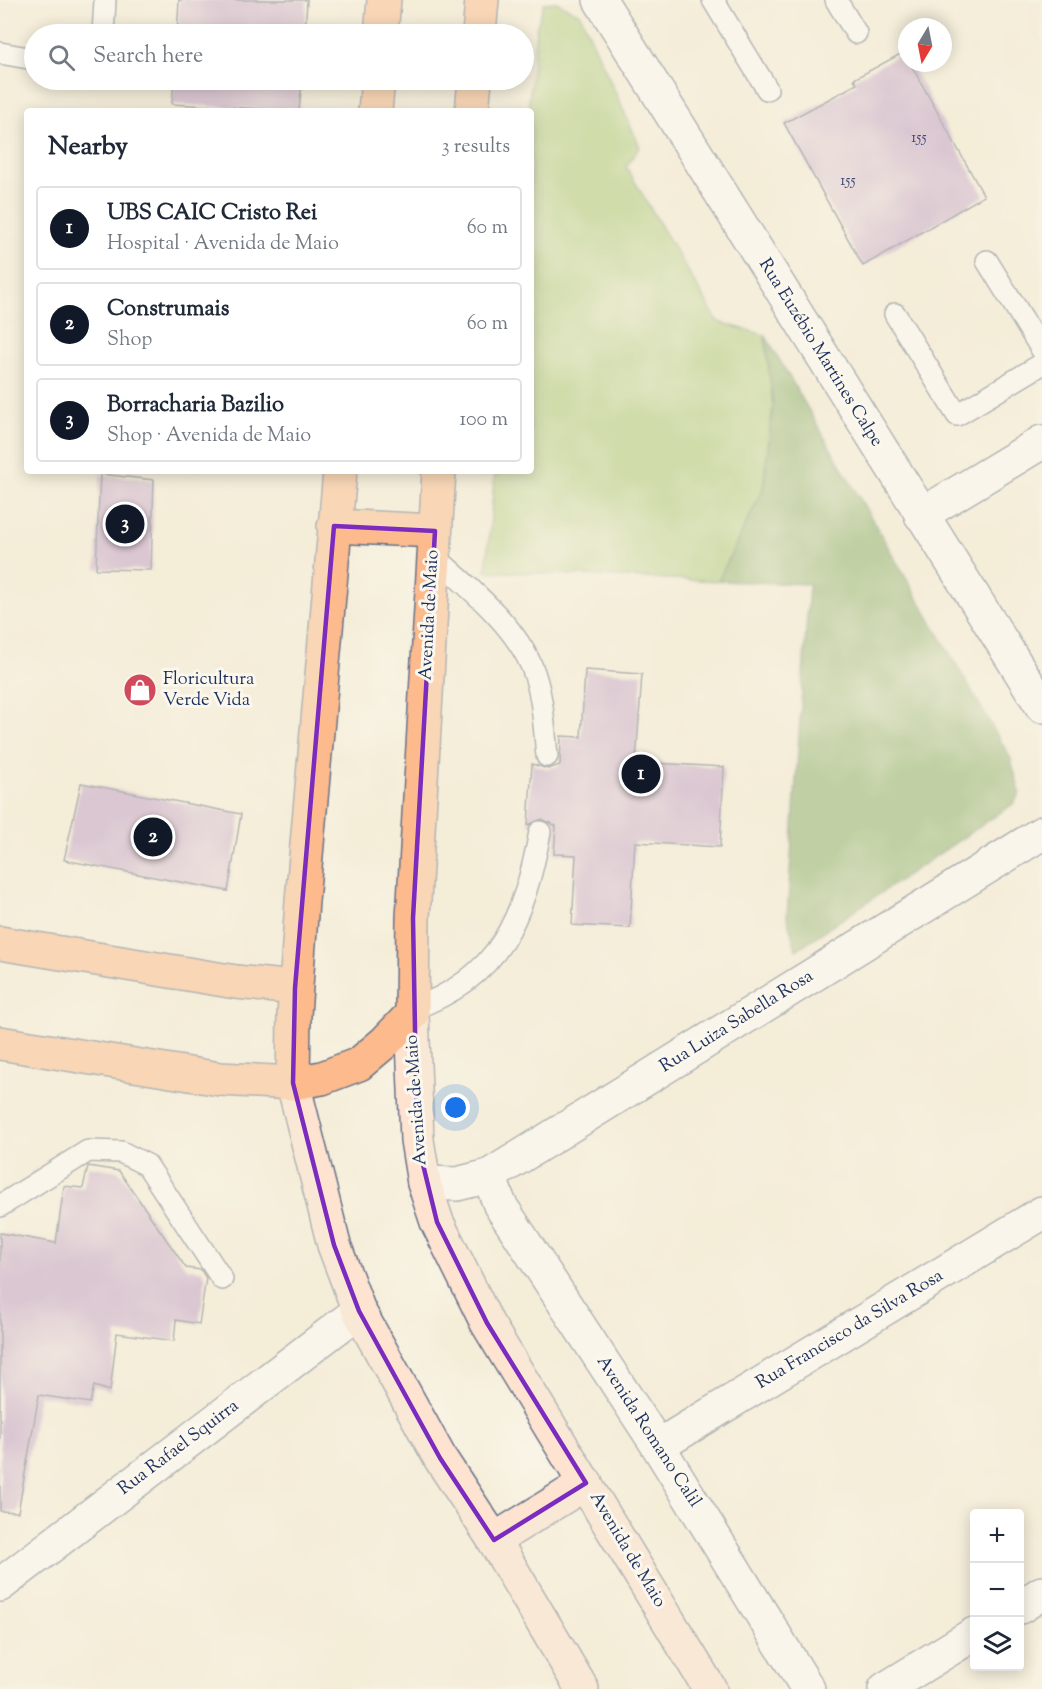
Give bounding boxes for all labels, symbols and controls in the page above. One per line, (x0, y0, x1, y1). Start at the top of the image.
north arrow (898, 18, 952, 72)
search box (24, 24, 534, 90)
icon: search (45, 41, 78, 74)
text: Search here (93, 41, 203, 73)
house number: 155 (911, 128, 927, 149)
text: Nearby (48, 129, 128, 166)
text: 3 results (441, 133, 510, 162)
house number: 155 (840, 171, 856, 192)
text: UBS CAIC Cristo Rei (107, 198, 317, 230)
text: 1 (66, 214, 73, 243)
text: 60 m (467, 214, 508, 243)
text: Hospital · Avenida de Maio (107, 230, 339, 259)
street label: Rua Euzébio Martines Calpe (751, 254, 889, 452)
text: Construmais (107, 294, 229, 326)
text: 2 (65, 310, 74, 339)
text: 60 m (467, 310, 508, 339)
text: Shop (107, 326, 152, 355)
text: Borracharia Bazilio (107, 390, 284, 422)
text: 3 (65, 406, 74, 435)
text: 100 m (459, 406, 508, 435)
text: Shop · Avenida de Maio (107, 422, 311, 451)
pin: 3 (106, 502, 144, 546)
street label: Avenida de Maio (414, 549, 446, 681)
place label: Floricultura Verde Vida (163, 667, 254, 714)
shop icon: Floricultura Verde Vida (122, 672, 158, 708)
pin: 1 (622, 752, 660, 796)
pin: 2 (134, 814, 172, 860)
street label: Rua Luiza Sabella Rosa (655, 964, 819, 1080)
street label: Avenida de Maio (399, 1034, 435, 1166)
your location (441, 1093, 470, 1122)
street label: Rua Francisco da Silva Rosa (751, 1264, 949, 1396)
street label: Avenida Romano Calil (589, 1351, 707, 1513)
street label: Rua Rafael Squirra (113, 1394, 245, 1502)
street label: Avenida de Maio (582, 1487, 672, 1613)
map controls (970, 1509, 1024, 1671)
button: + (970, 1509, 1024, 1563)
button: − (970, 1563, 1024, 1617)
button: layers (970, 1617, 1024, 1671)

